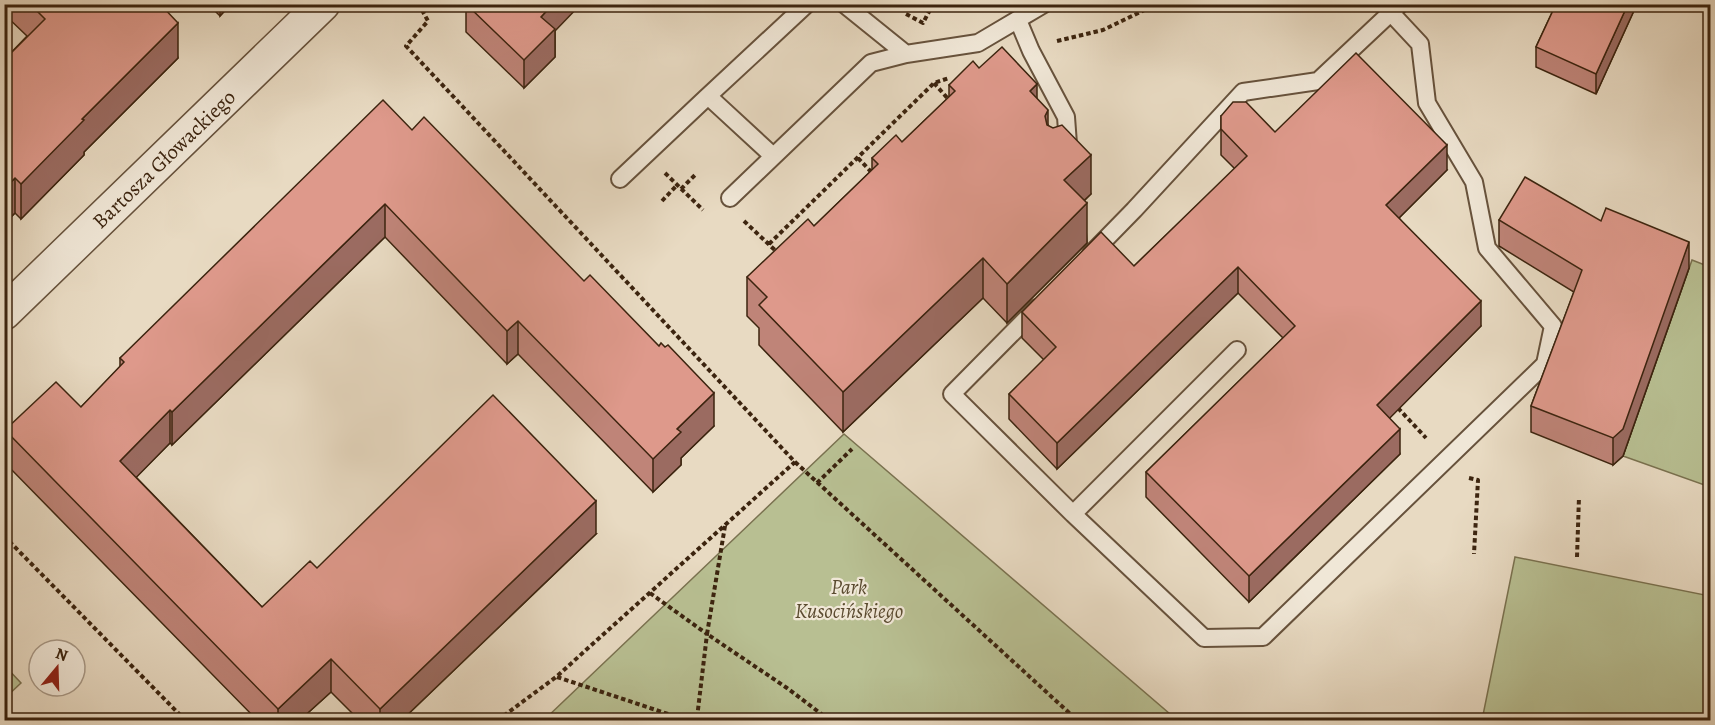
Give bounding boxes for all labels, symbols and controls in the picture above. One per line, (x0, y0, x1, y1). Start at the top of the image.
street label: Bartosza Głowackiego (86, 83, 242, 235)
park label: Park Kusocińskiego (795, 573, 903, 625)
north arrow (27, 638, 87, 698)
text: N (52, 642, 71, 667)

